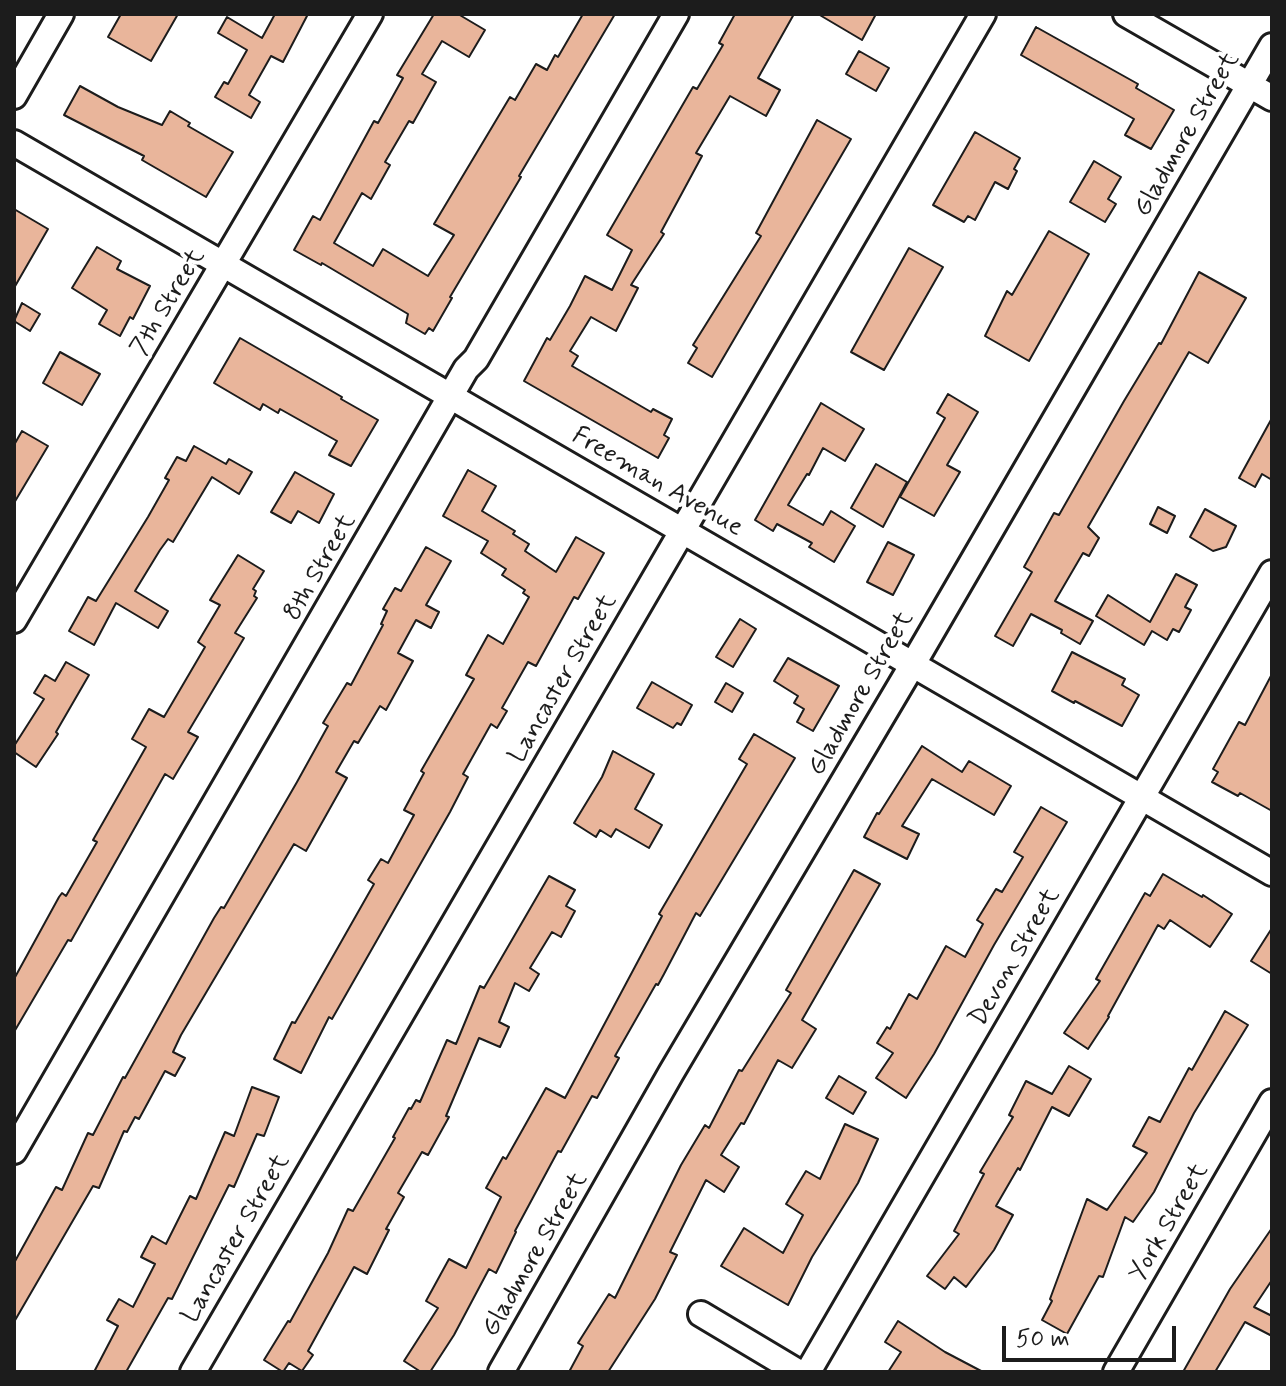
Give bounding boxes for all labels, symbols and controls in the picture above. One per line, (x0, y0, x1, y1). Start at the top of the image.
street label: Gladmore Street (1128, 47, 1248, 223)
street label: 7th Street (125, 244, 213, 362)
street label: Freeman Avenue (566, 421, 748, 545)
street label: 8th Street (278, 509, 364, 627)
street label: Lancaster Street (503, 589, 625, 769)
street label: Gladmore Street (802, 606, 922, 782)
street label: Devon Street (964, 883, 1068, 1033)
street label: Lancaster Street (176, 1149, 298, 1329)
street label: York Street (1124, 1158, 1216, 1288)
street label: Gladmore Street (476, 1167, 596, 1343)
scale bar (1006, 1310, 1180, 1360)
text: 50 m (1016, 1324, 1070, 1355)

